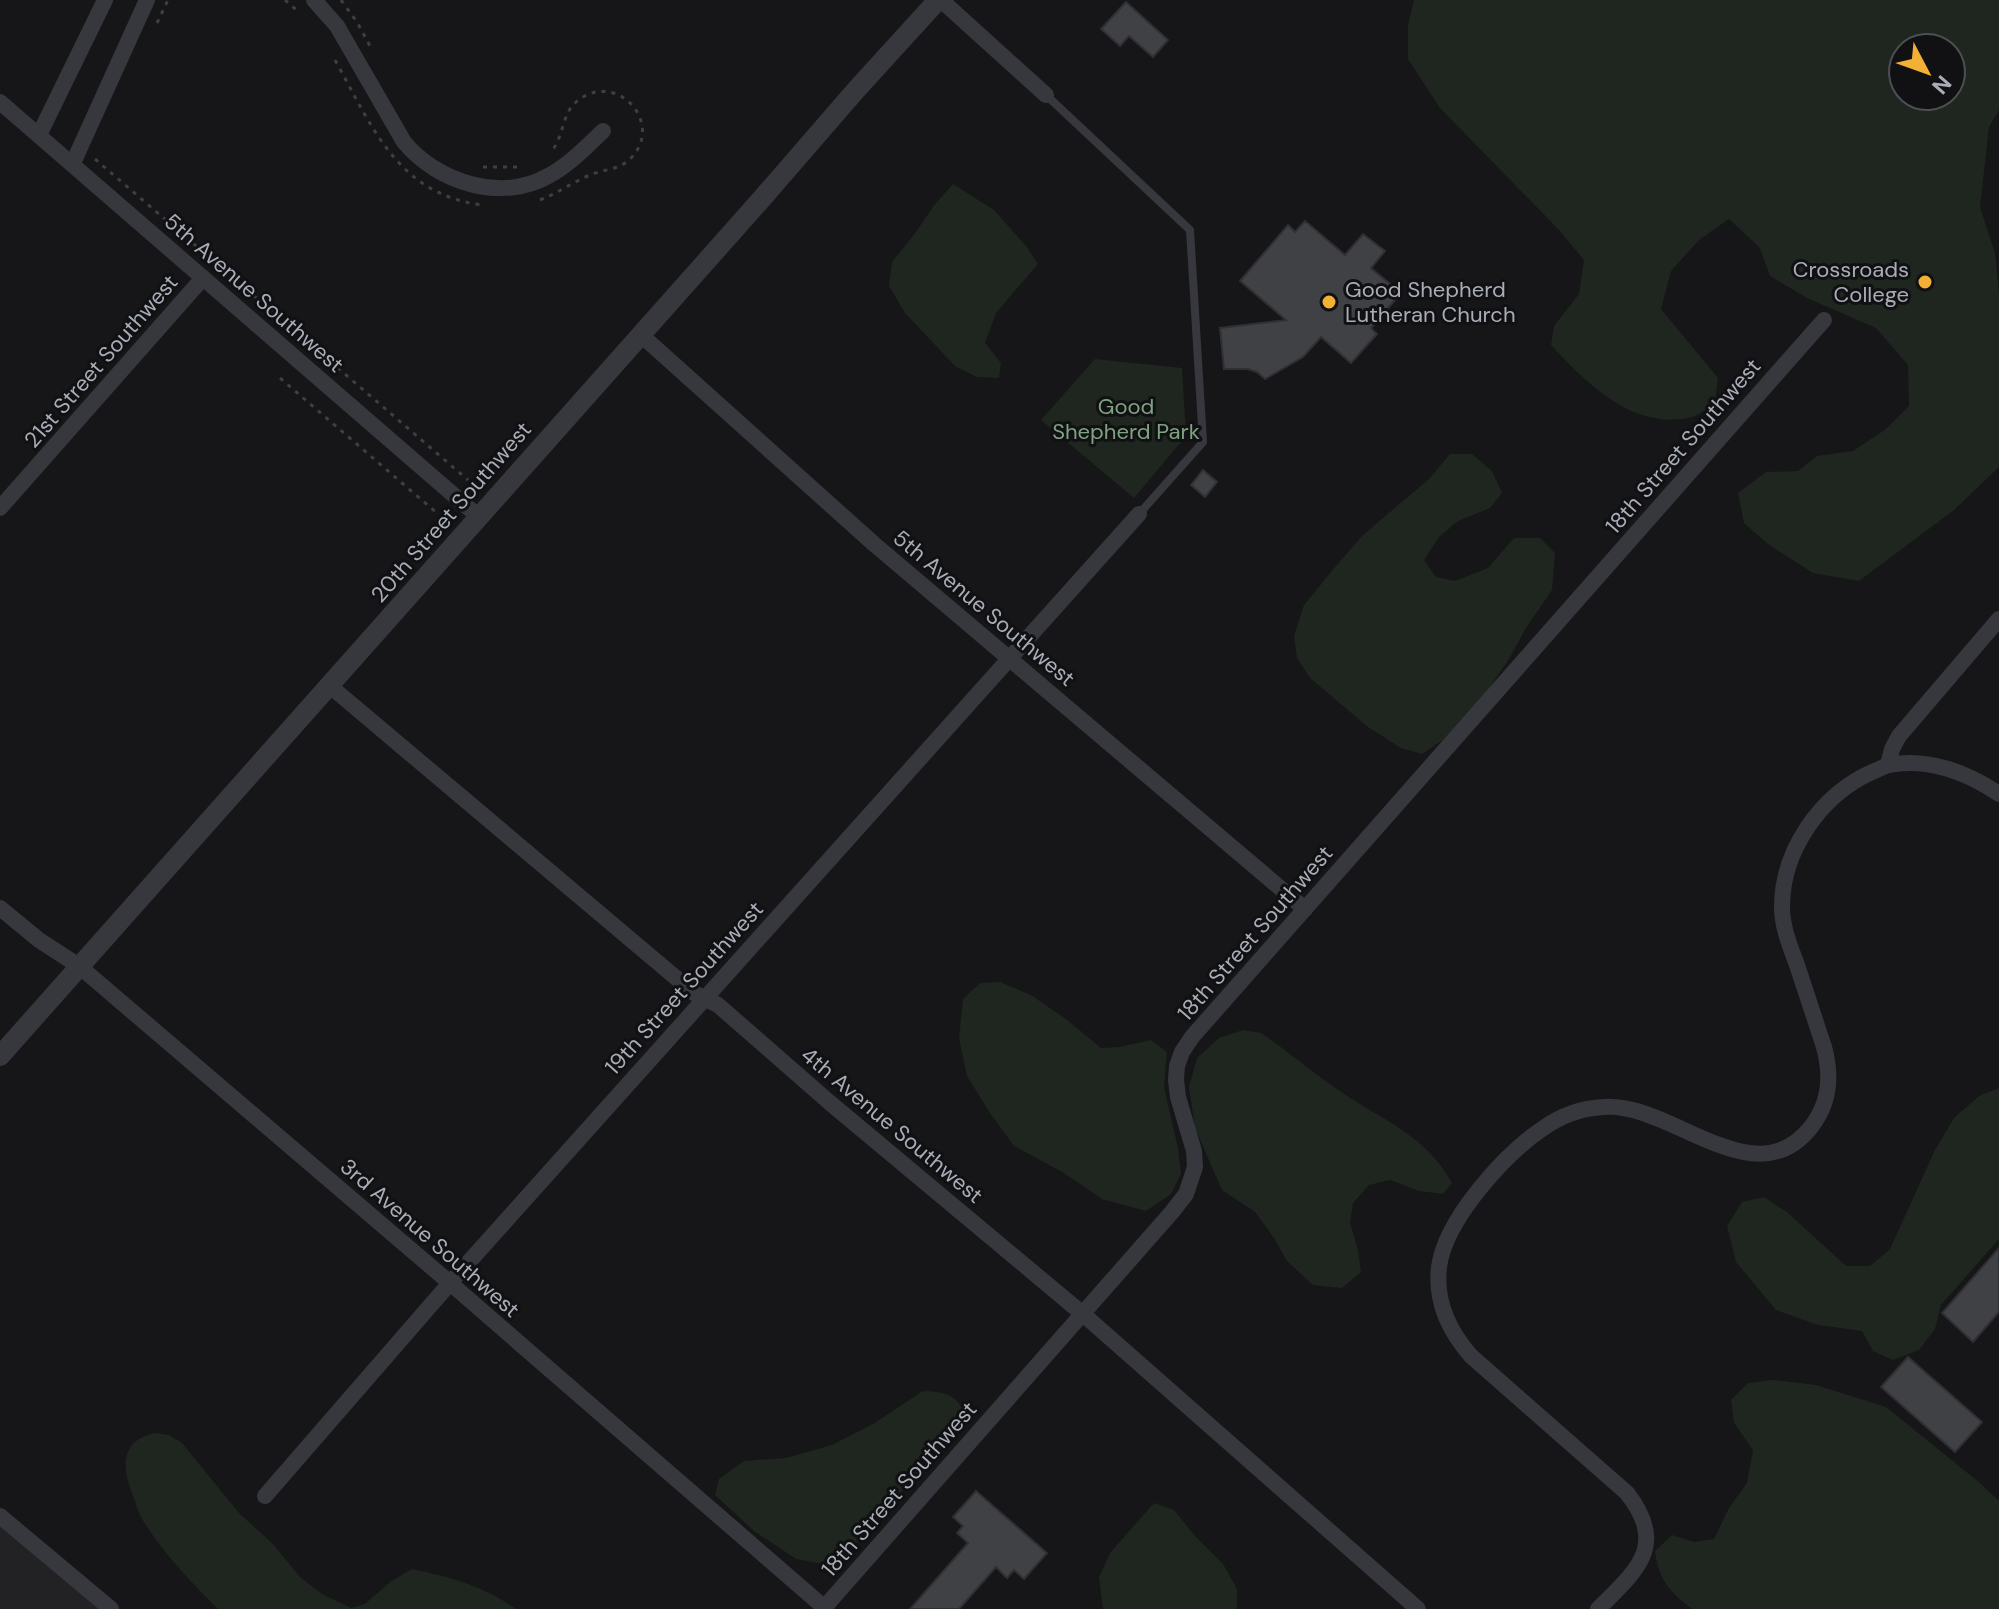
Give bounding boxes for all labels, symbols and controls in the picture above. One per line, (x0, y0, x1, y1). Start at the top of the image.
north arrow (1887, 32, 1967, 112)
text: N (1926, 69, 1958, 100)
street label: 5th Avenue Southwest (158, 207, 350, 379)
place label: Crossroads College (1793, 255, 1909, 309)
street label: 21st Street Southwest (18, 268, 184, 454)
marker: Crossroads College (1916, 273, 1934, 291)
place label: Good Shepherd Lutheran Church (1345, 275, 1516, 329)
marker: Good Shepherd Lutheran Church (1320, 293, 1338, 311)
street label: 18th Street Southwest (1599, 352, 1767, 540)
park label: Good Shepherd Park (1052, 392, 1200, 446)
street label: 20th Street Southwest (364, 415, 538, 609)
street label: 5th Avenue Southwest (887, 523, 1081, 693)
street label: 18th Street Southwest (1171, 839, 1339, 1027)
street label: 19th Street Southwest (598, 895, 770, 1081)
street label: 4th Avenue Southwest (795, 1040, 989, 1210)
street label: 3rd Avenue Southwest (334, 1152, 526, 1324)
street label: 18th Street Southwest (815, 1395, 983, 1583)

